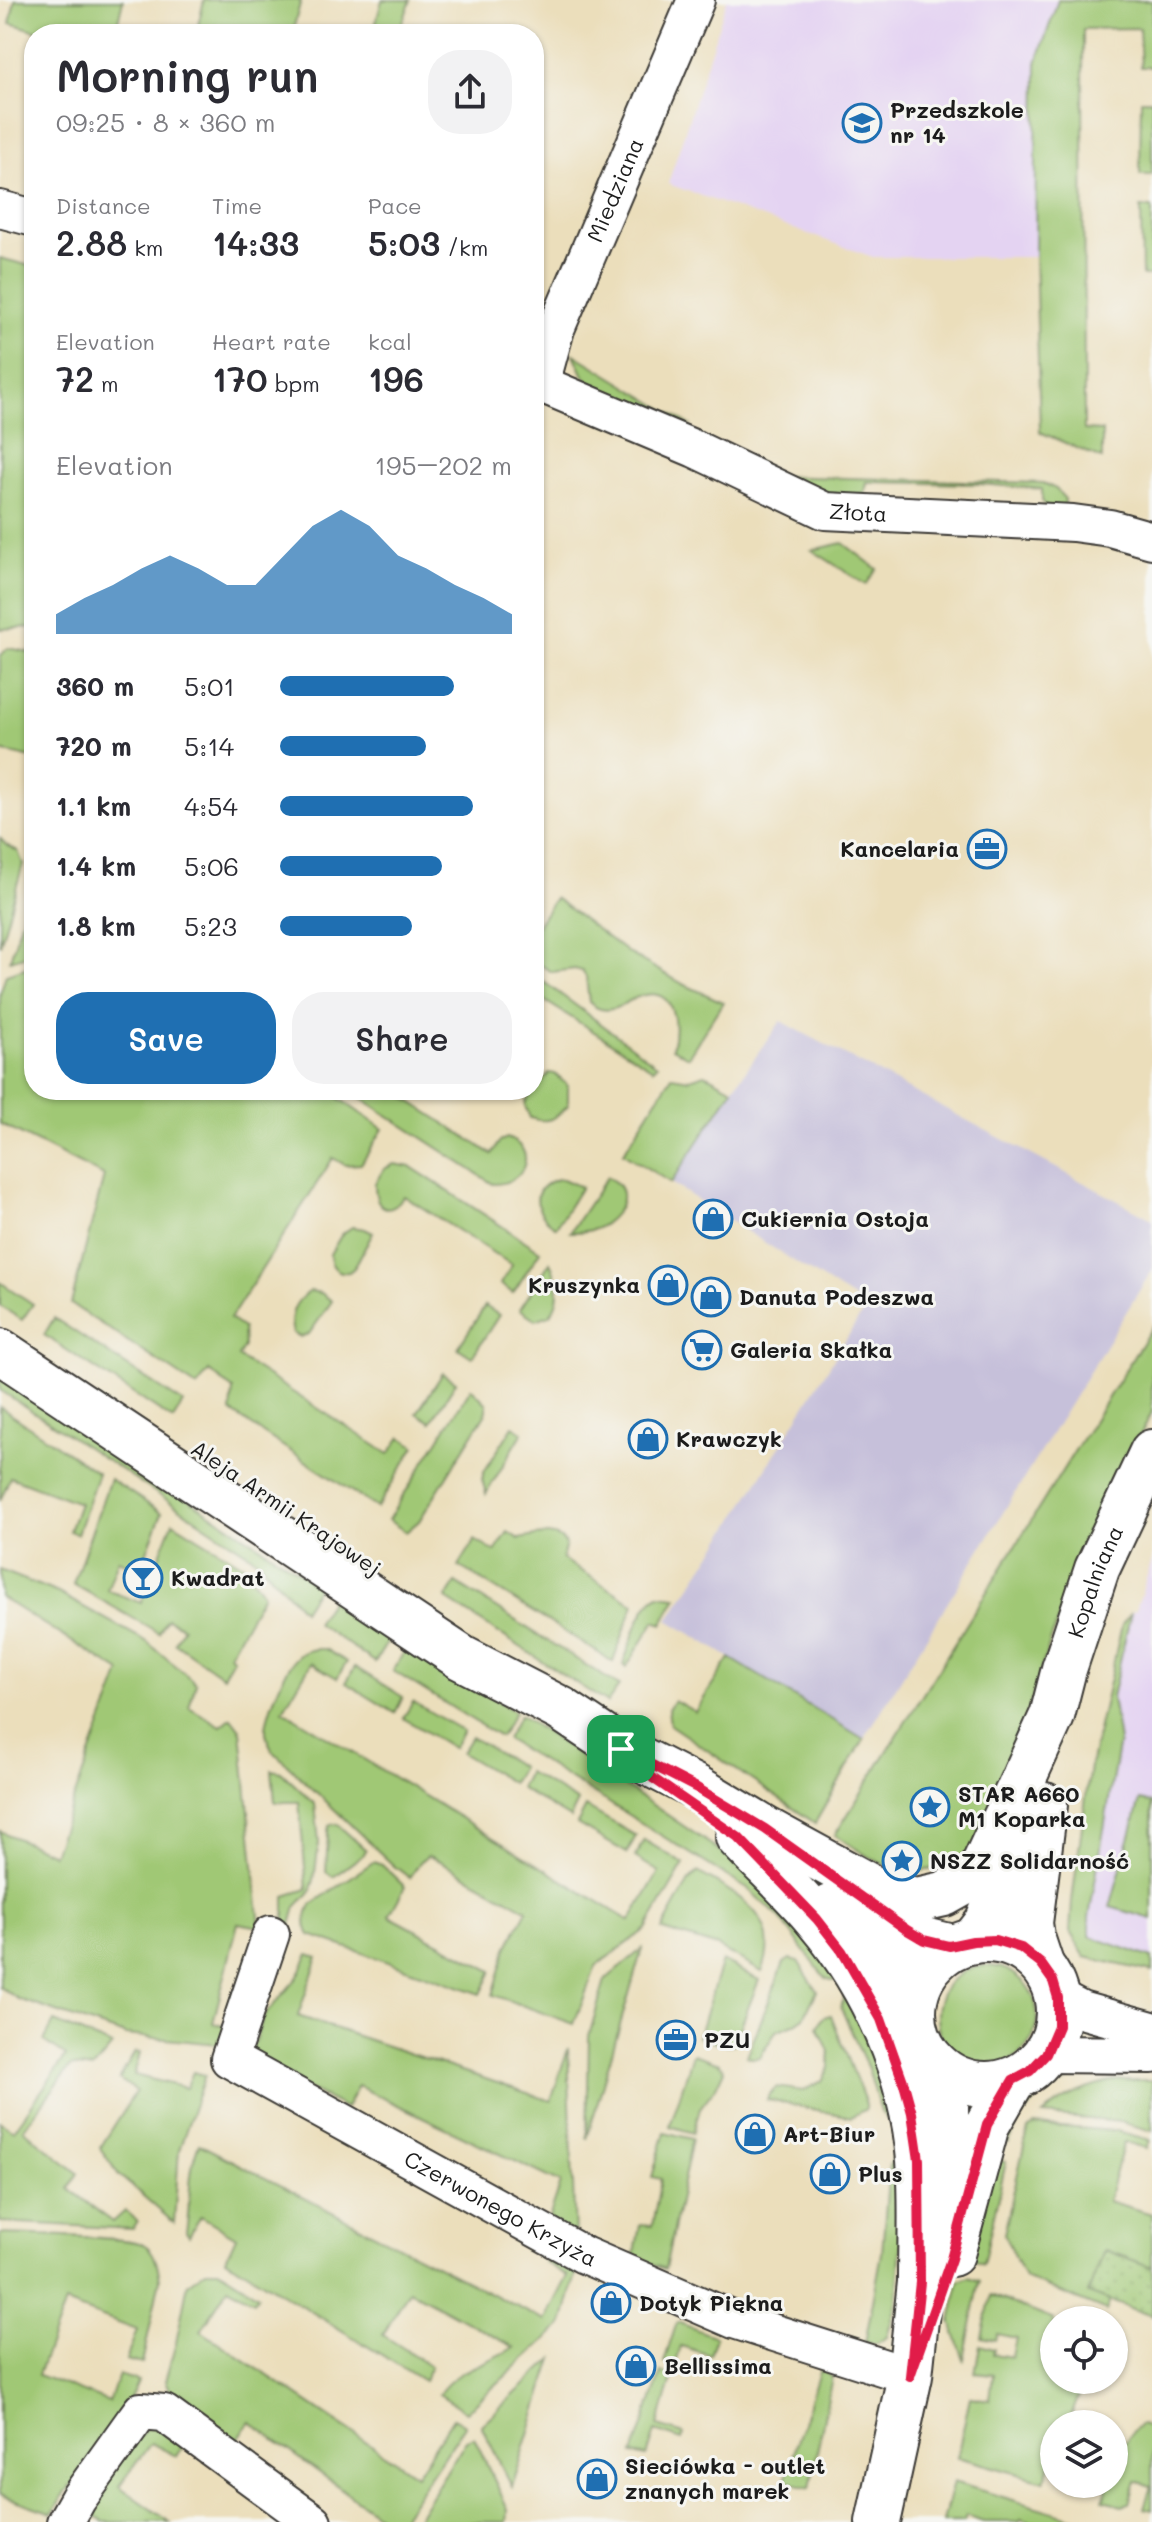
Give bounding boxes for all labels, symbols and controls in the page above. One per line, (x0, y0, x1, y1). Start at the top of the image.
text: Morning run (56, 46, 319, 103)
button: share (428, 50, 512, 134)
place label: Przedszkole nr 14 (890, 95, 1024, 149)
school or university icon: Przedszkole nr 14 (841, 102, 883, 144)
text: 09:25 · 8 × 360 m (56, 105, 276, 139)
street label: Miedziana (580, 133, 650, 246)
text: Distance (56, 191, 151, 220)
text: Time (212, 191, 262, 220)
text: Pace (368, 191, 422, 220)
text: 2.88 (56, 220, 127, 265)
text: 14:33 (212, 220, 299, 265)
text: 5:03 (368, 220, 440, 265)
text: km (127, 233, 163, 262)
text: /km (440, 233, 488, 262)
text: Elevation (56, 327, 155, 356)
text: Heart rate (212, 327, 331, 356)
text: kcal (368, 327, 412, 356)
text: 72 (56, 356, 94, 401)
text: 170 (212, 356, 268, 401)
text: 196 (368, 356, 424, 401)
text: m (94, 369, 119, 398)
text: bpm (268, 369, 320, 398)
text: Elevation (56, 448, 173, 482)
text: 195–202 m (375, 448, 512, 482)
street label: Złota (828, 496, 888, 528)
text: 360 m (56, 669, 134, 703)
text: 5:01 (184, 669, 235, 703)
text: 720 m (56, 729, 132, 763)
text: 5:14 (184, 729, 234, 763)
text: 1.1 km (56, 789, 131, 823)
text: 4:54 (184, 789, 238, 823)
office icon: Kancelaria (966, 828, 1008, 870)
place label: Kancelaria (840, 834, 959, 863)
text: 1.4 km (56, 849, 136, 883)
text: 5:06 (184, 849, 239, 883)
text: 1.8 km (56, 909, 136, 943)
text: 5:23 (184, 909, 237, 943)
button: Save (56, 992, 276, 1084)
button: Share (292, 992, 512, 1084)
shop icon: Cukiernia Ostoja (692, 1198, 734, 1240)
place label: Cukiernia Ostoja (741, 1204, 929, 1233)
shop icon: Kruszynka (647, 1264, 689, 1306)
place label: Kruszynka (528, 1270, 640, 1299)
shop icon: Danuta Podeszwa (690, 1276, 732, 1318)
place label: Danuta Podeszwa (739, 1282, 934, 1311)
supermarket icon: Galeria Skałka (681, 1329, 723, 1371)
place label: Galeria Skałka (730, 1335, 892, 1364)
shop icon: Krawczyk (627, 1418, 669, 1460)
place label: Krawczyk (676, 1424, 782, 1453)
street label: Aleja Armii Krajowej (186, 1433, 387, 1582)
street label: Kopalniana (1060, 1521, 1129, 1641)
bar icon: Kwadrat (122, 1557, 164, 1599)
place label: Kwadrat (171, 1563, 265, 1592)
pin (587, 1715, 655, 1783)
icon: arrive (599, 1727, 643, 1771)
place label: STAR A660 M1 Koparka (958, 1779, 1086, 1833)
place icon: STAR A660 M1 Koparka (909, 1786, 951, 1828)
place icon: NSZZ Solidarność (881, 1840, 923, 1882)
place label: NSZZ Solidarność (930, 1846, 1129, 1875)
office icon: PZU (655, 2019, 697, 2061)
place label: PZU (704, 2025, 750, 2054)
shop icon: Art-Biur (734, 2113, 776, 2155)
place label: Art-Biur (783, 2119, 875, 2148)
street label: Czerwonego Krzyża (399, 2144, 601, 2273)
shop icon: Plus (809, 2153, 851, 2195)
place label: Plus (858, 2159, 903, 2188)
shop icon: Dotyk Piękna (590, 2282, 632, 2324)
place label: Dotyk Piękna (639, 2288, 783, 2317)
map controls (1040, 2306, 1128, 2498)
button: locate (1040, 2306, 1128, 2394)
shop icon: Bellissima (615, 2345, 657, 2387)
place label: Bellissima (664, 2351, 772, 2380)
button: layers (1040, 2410, 1128, 2498)
place label: Sieciówka - outlet znanych marek (625, 2451, 825, 2505)
shop icon: Sieciówka - outlet znanych marek (576, 2458, 618, 2500)

